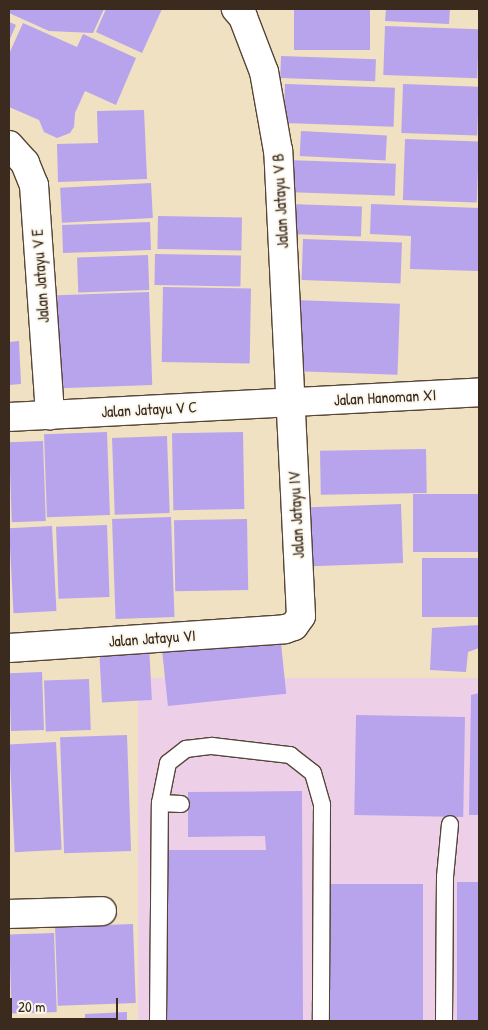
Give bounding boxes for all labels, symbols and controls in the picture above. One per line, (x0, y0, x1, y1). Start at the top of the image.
street label: Jalan Jatayu V B (268, 153, 292, 249)
street label: Jalan Jatayu V E (27, 228, 53, 324)
street label: Jalan Hanoman XI (333, 385, 437, 409)
street label: Jalan Jatayu V C (101, 397, 197, 421)
street label: Jalan Jatayu IV (284, 471, 308, 559)
street label: Jalan Jatayu VI (108, 625, 196, 651)
scale bar (12, 988, 120, 1020)
text: 20 m (18, 996, 45, 1017)

